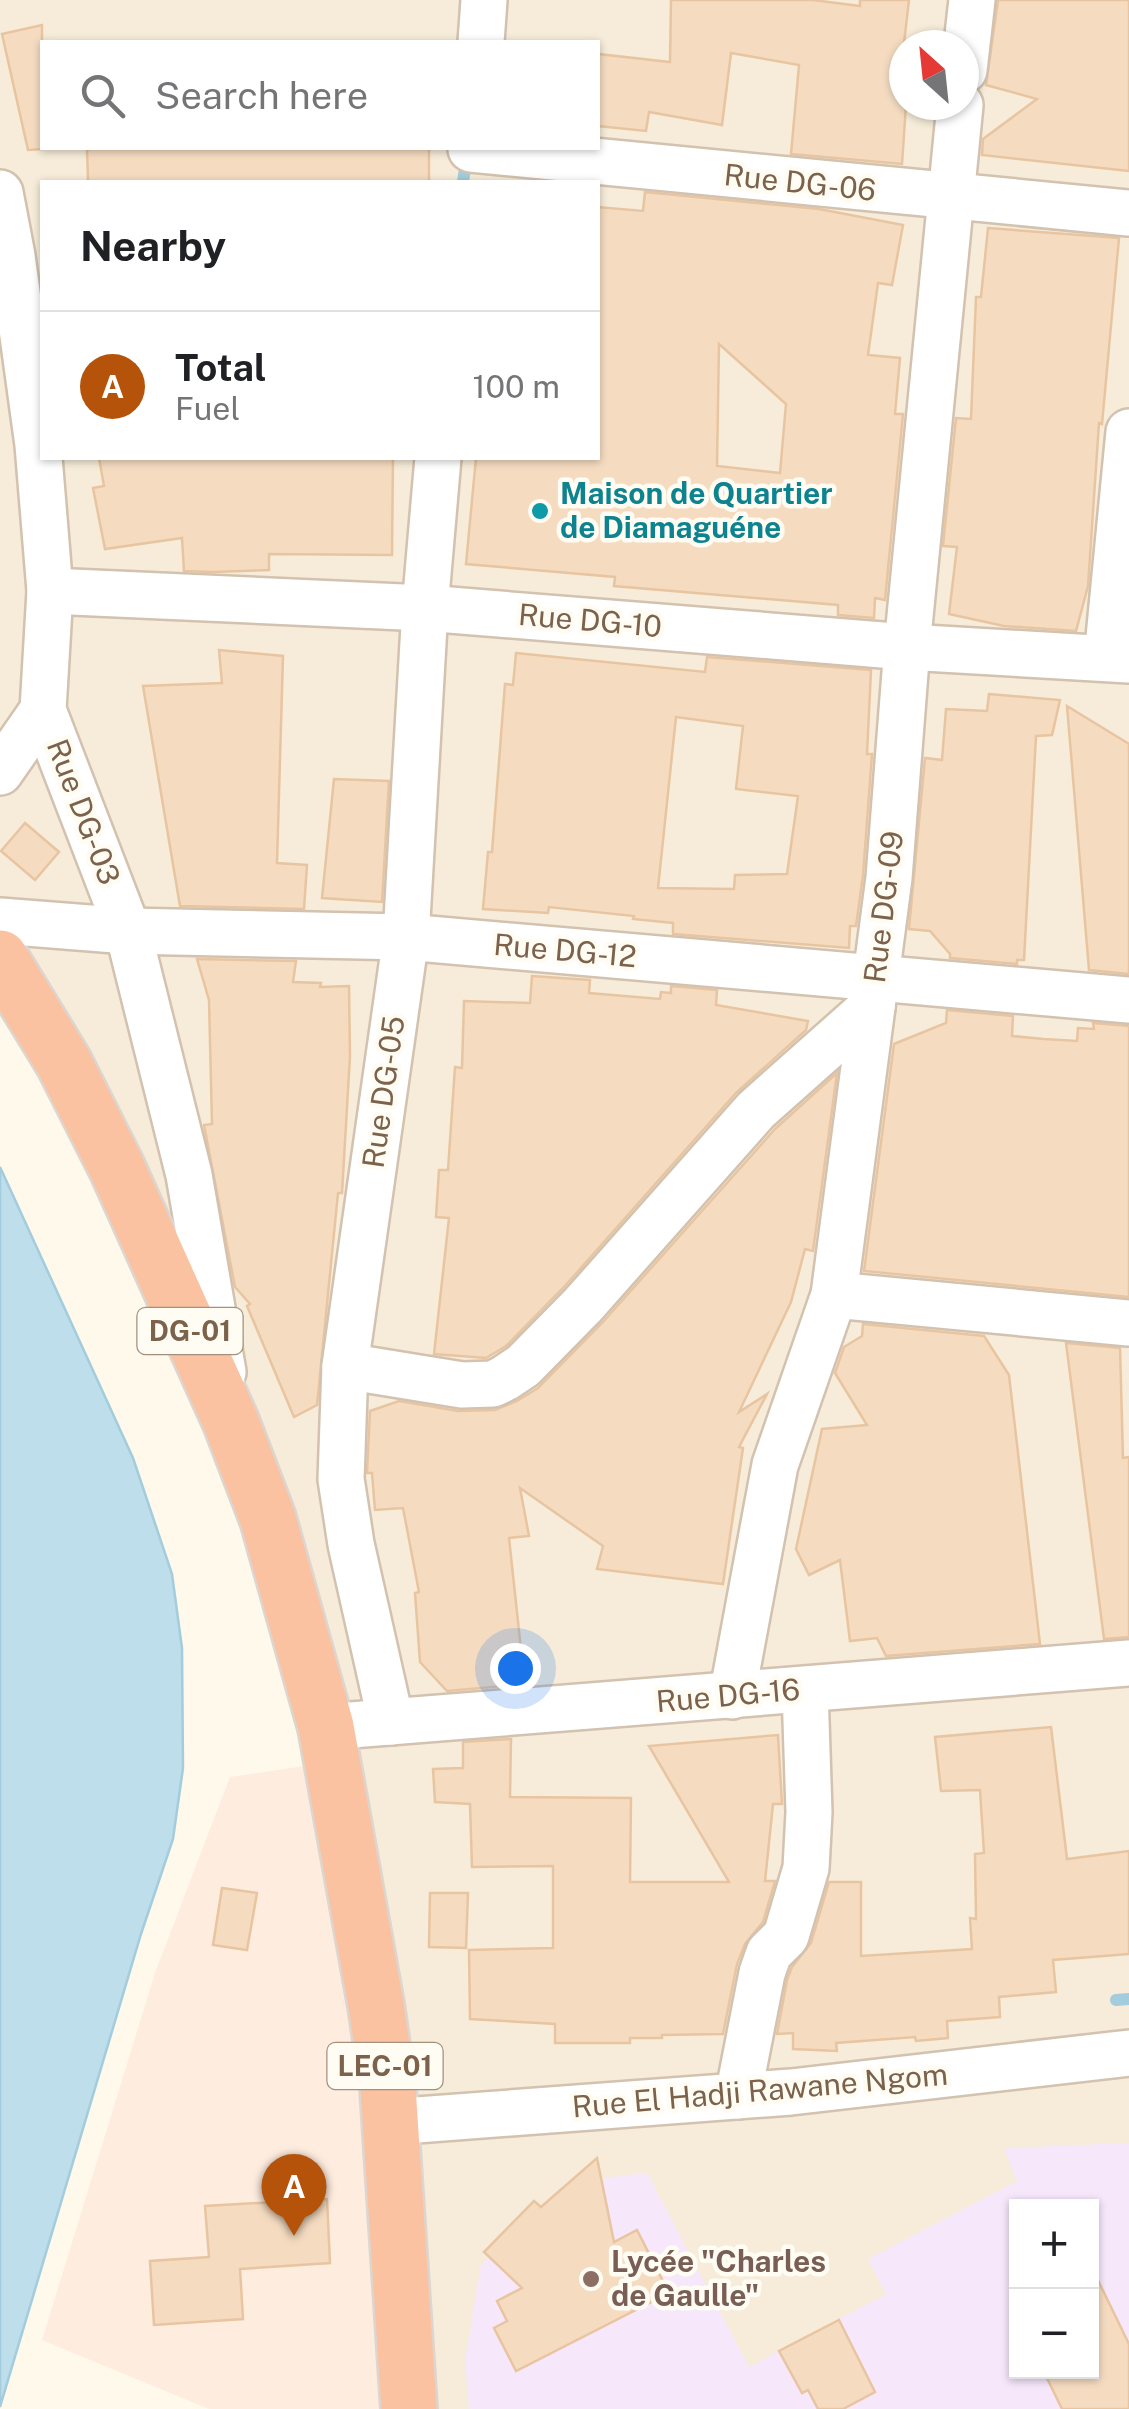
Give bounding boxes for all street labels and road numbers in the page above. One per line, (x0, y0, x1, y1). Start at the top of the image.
street label: Rue DG-06 (722, 156, 878, 208)
street label: Rue DG-10 (517, 596, 663, 644)
street label: Rue DG-03 (40, 734, 128, 889)
street label: Rue DG-09 (856, 829, 910, 985)
street label: Rue DG-12 (492, 926, 638, 974)
street label: Rue DG-05 (355, 1013, 411, 1170)
road number: DG-01 (138, 1308, 242, 1354)
street label: Rue DG-16 (654, 1671, 801, 1719)
road number: LEC-01 (328, 2043, 442, 2089)
street label: Rue El Hadji Rawane Ngom (571, 2056, 949, 2124)

